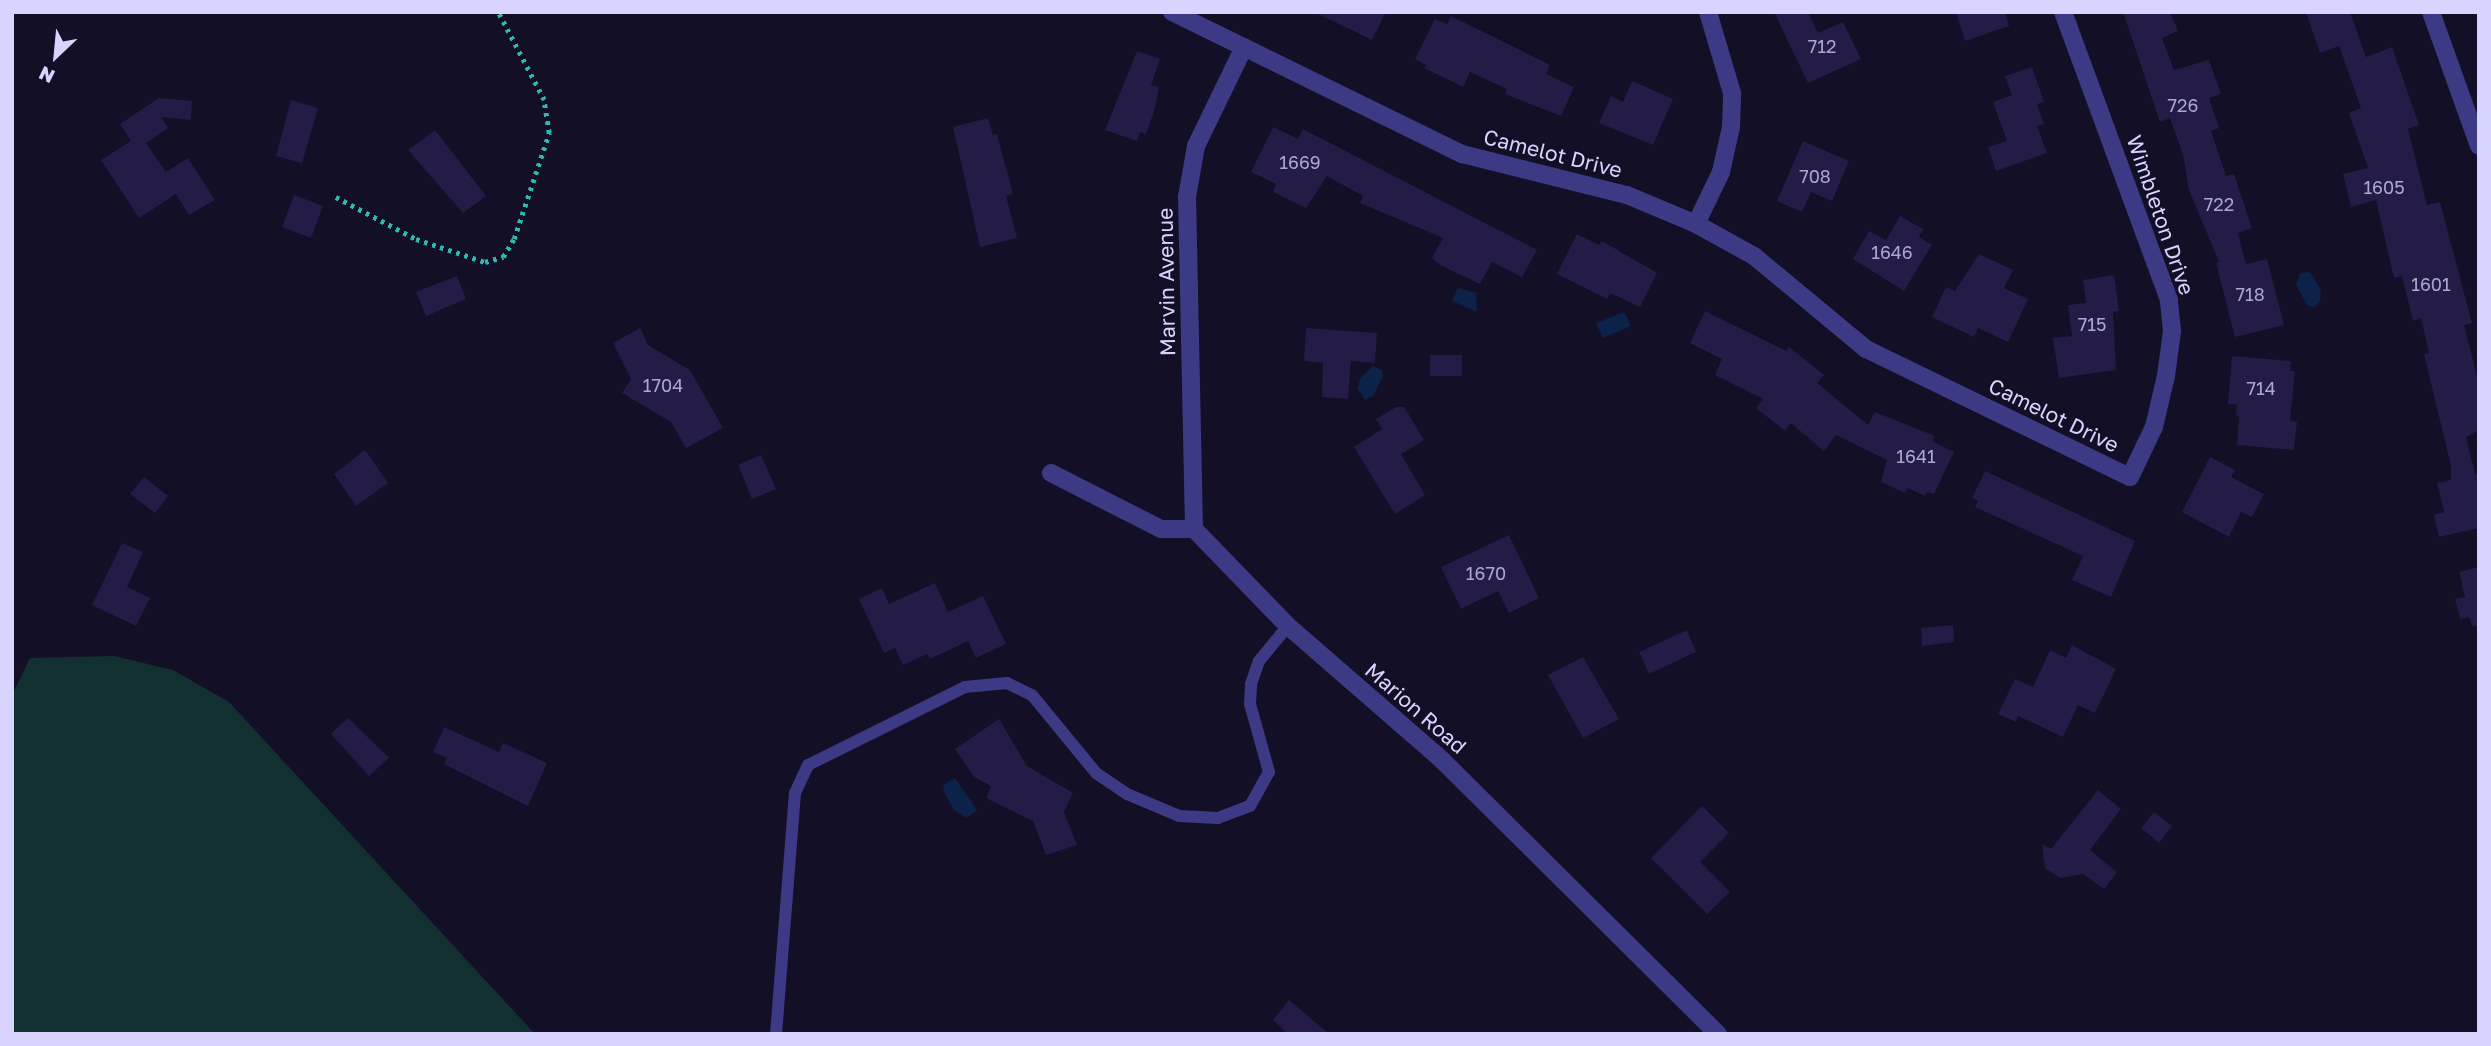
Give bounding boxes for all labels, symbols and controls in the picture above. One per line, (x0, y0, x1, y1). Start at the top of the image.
north arrow (21, 21, 91, 91)
house number: 712 (1808, 35, 1836, 57)
text: N (35, 62, 58, 89)
house number: 726 (2168, 94, 2198, 116)
street label: Camelot Drive (1481, 124, 1625, 182)
street label: Wimbleton Drive (2122, 132, 2200, 298)
house number: 1669 (1279, 151, 1321, 173)
house number: 708 (1799, 165, 1831, 187)
house number: 1605 (2363, 176, 2405, 198)
house number: 722 (2204, 193, 2234, 215)
street label: Marvin Avenue (1152, 208, 1180, 356)
house number: 1646 (1871, 241, 1913, 263)
house number: 1601 (2411, 273, 2451, 295)
house number: 718 (2235, 283, 2265, 305)
house number: 715 (2078, 313, 2106, 335)
street label: Camelot Drive (1985, 373, 2123, 457)
house number: 1704 (643, 374, 683, 396)
house number: 714 (2246, 377, 2276, 399)
house number: 1641 (1896, 445, 1936, 467)
house number: 1670 (1466, 562, 1506, 584)
street label: Marion Road (1360, 657, 1472, 759)

